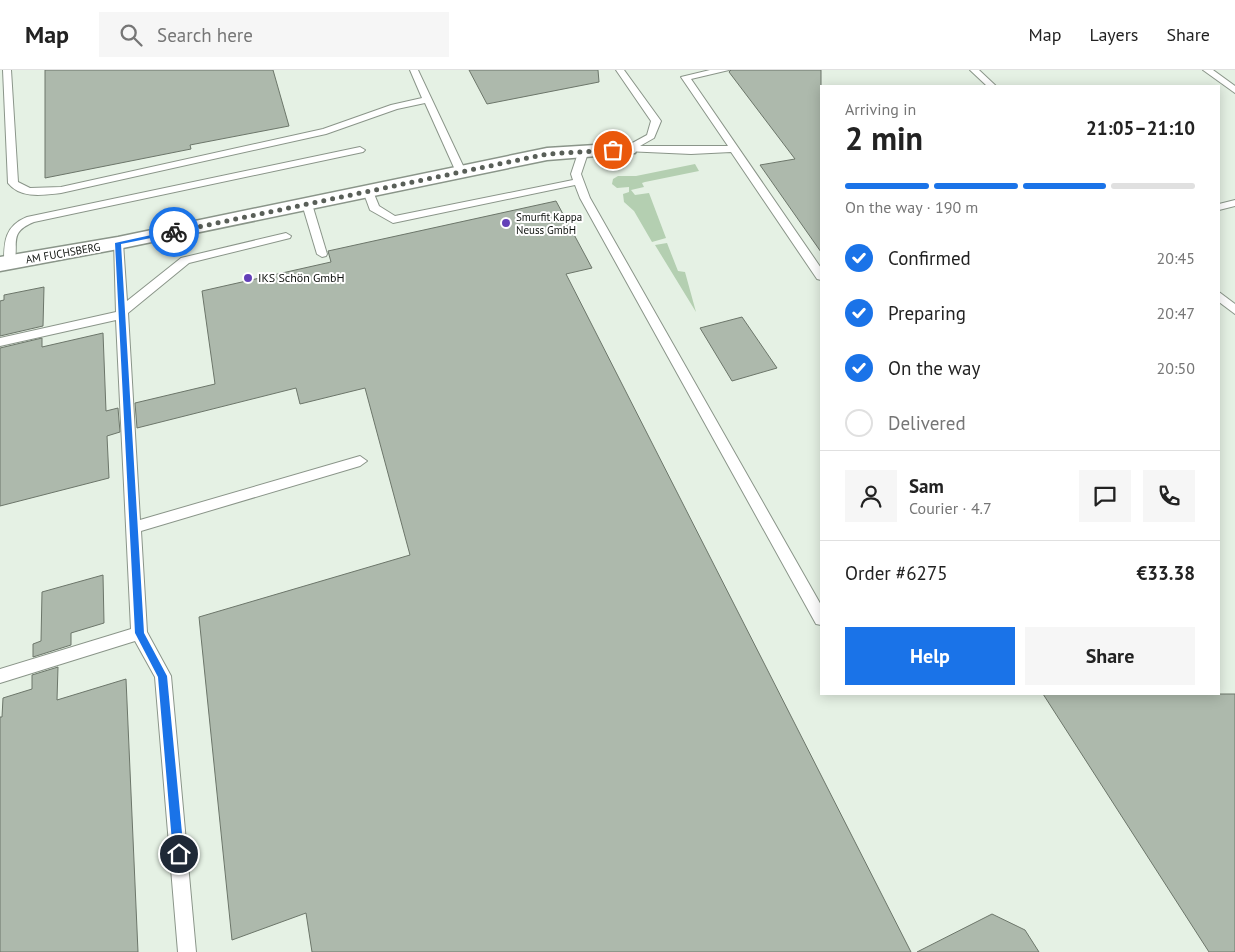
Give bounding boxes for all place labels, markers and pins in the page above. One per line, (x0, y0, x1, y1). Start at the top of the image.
pin (592, 129, 634, 171)
place label: Smurfit Kappa Neuss GmbH (516, 210, 582, 237)
marker: Smurfit Kappa Neuss GmbH (500, 217, 512, 229)
place label: IKS Schön GmbH (258, 270, 345, 285)
marker: IKS Schön GmbH (242, 272, 254, 284)
pin (158, 833, 200, 875)

